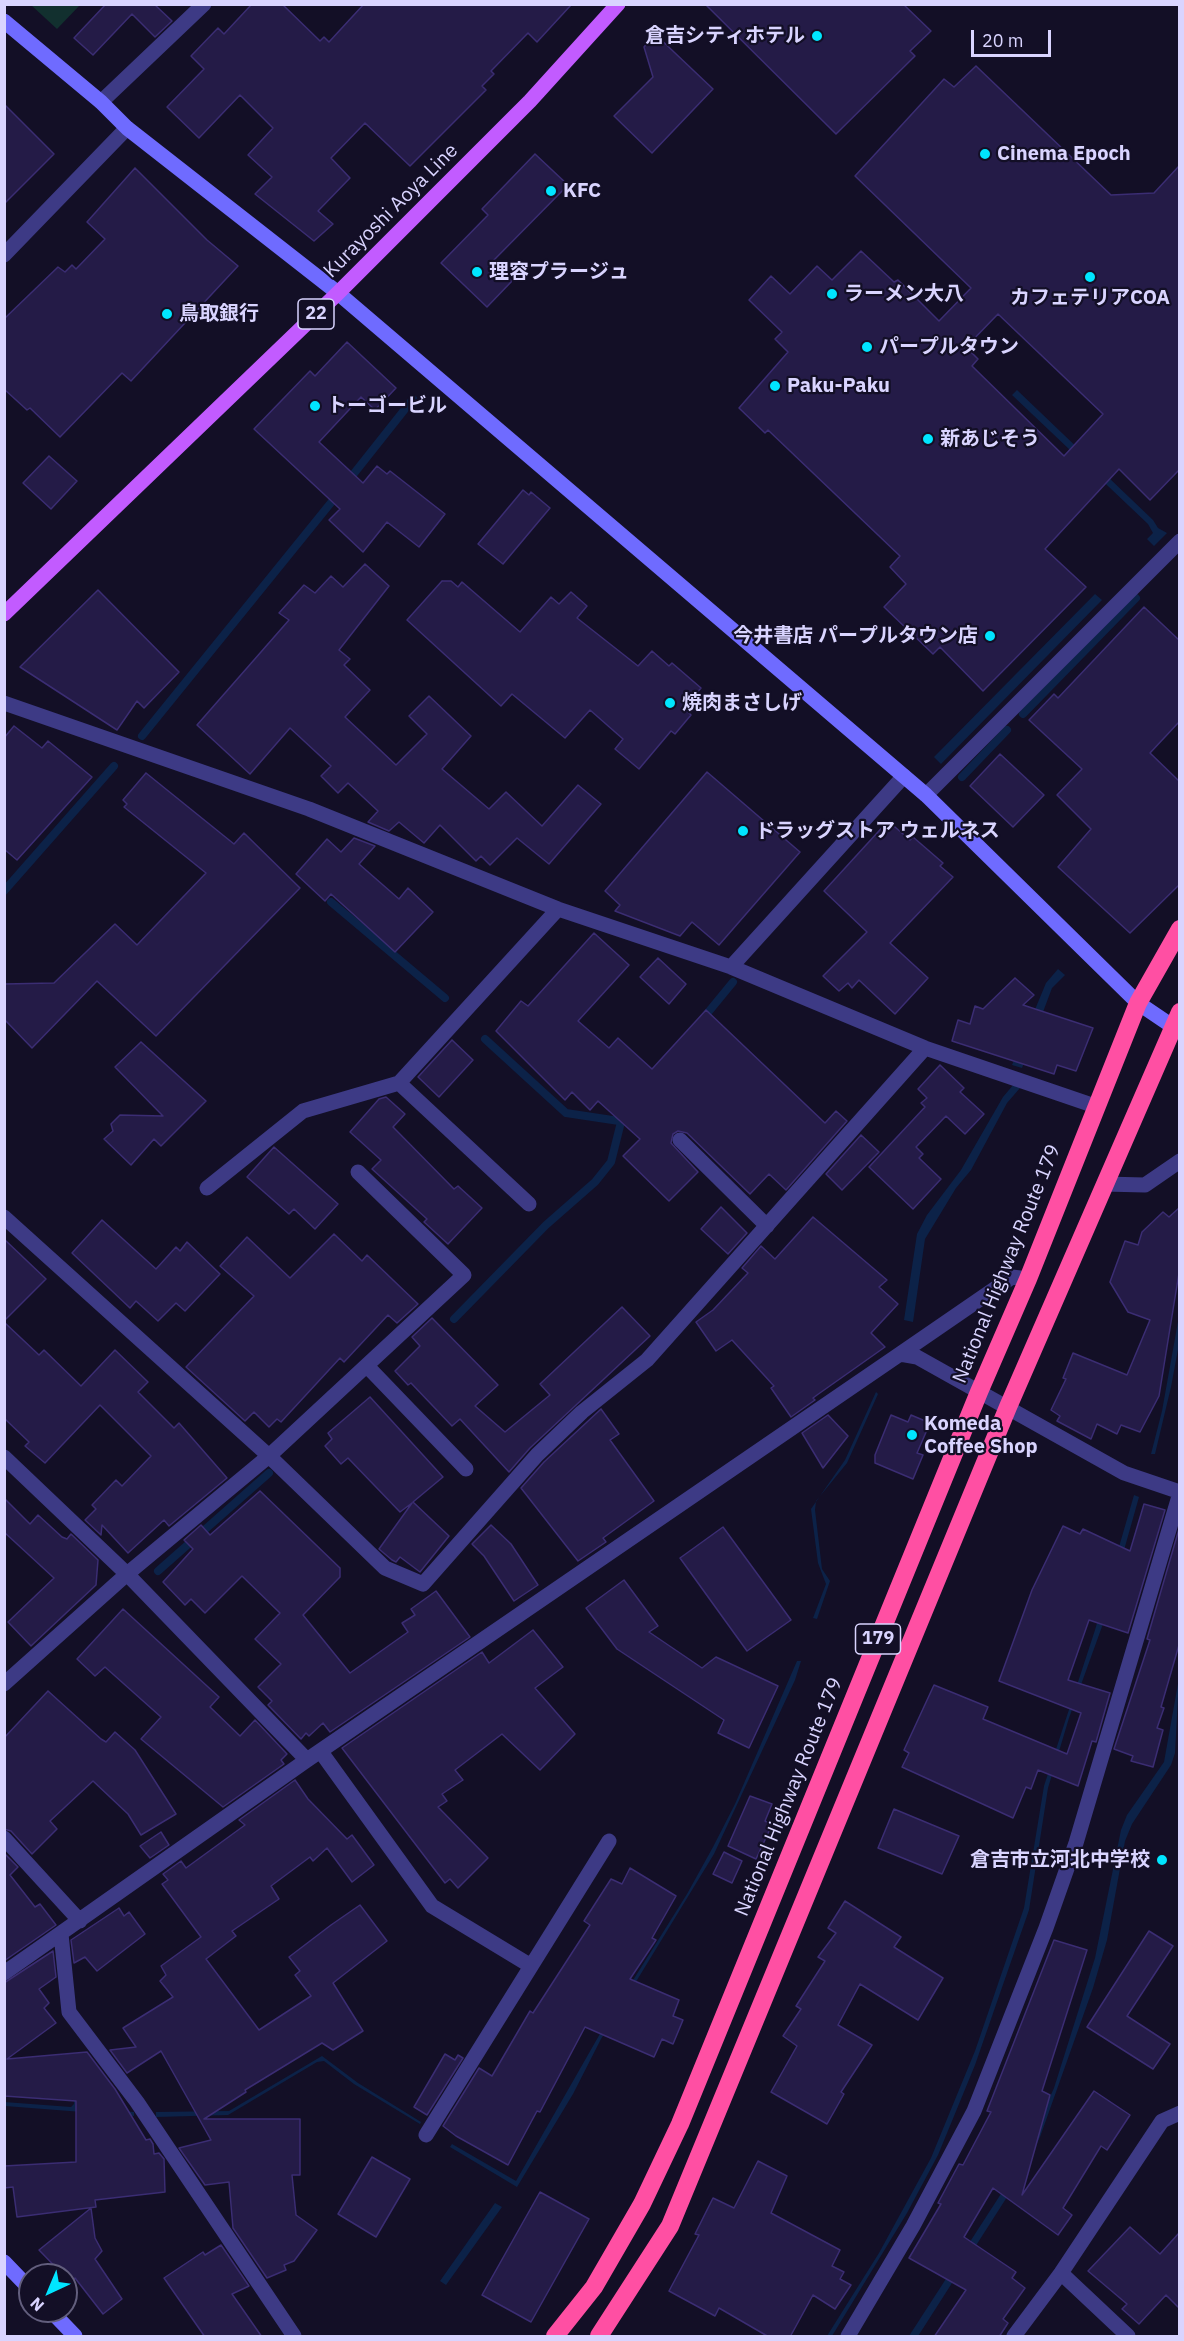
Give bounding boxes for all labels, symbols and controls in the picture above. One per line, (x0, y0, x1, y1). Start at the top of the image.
scale bar (974, 18, 1054, 56)
place label: 倉吉シティホテル (645, 24, 805, 48)
marker: 倉吉シティホテル (810, 29, 824, 43)
text: 20 m (982, 29, 1024, 52)
street label: Kurayoshi Aoya Line (319, 139, 463, 283)
place label: Cinema Epoch (997, 142, 1131, 166)
marker: Cinema Epoch (978, 147, 992, 161)
place label: KFC (563, 179, 601, 203)
marker: KFC (544, 184, 558, 198)
place label: 理容プラージュ (489, 260, 629, 284)
marker: 理容プラージュ (470, 265, 484, 279)
marker: カフェテリアCOA (1083, 270, 1097, 284)
place label: ラーメン大八 (844, 282, 964, 306)
place label: カフェテリアCOA (1010, 286, 1170, 310)
marker: ラーメン大八 (825, 287, 839, 301)
road number: 22 (298, 299, 334, 329)
place label: 鳥取銀行 (179, 302, 259, 326)
marker: 鳥取銀行 (160, 307, 174, 321)
place label: パープルタウン (879, 335, 1019, 359)
marker: パープルタウン (860, 340, 874, 354)
place label: Paku-Paku (787, 374, 890, 398)
marker: Paku-Paku (768, 379, 782, 393)
place label: トーゴービル (327, 394, 447, 418)
marker: トーゴービル (308, 399, 322, 413)
place label: 新あじそう (940, 427, 1040, 451)
marker: 新あじそう (921, 432, 935, 446)
place label: 今井書店 パープルタウン店 (733, 624, 978, 648)
marker: 今井書店 パープルタウン店 (983, 629, 997, 643)
place label: 焼肉まさしげ (682, 691, 802, 715)
marker: 焼肉まさしげ (663, 696, 677, 710)
place label: ドラッグストア ウェルネス (755, 819, 1000, 843)
marker: ドラッグストア ウェルネス (736, 824, 750, 838)
street label: National Highway Route 179 (948, 1141, 1066, 1387)
place label: Komeda Coffee Shop (924, 1412, 1038, 1459)
marker: Komeda Coffee Shop (905, 1428, 919, 1442)
road number: 179 (856, 1624, 900, 1654)
street label: National Highway Route 179 (730, 1674, 848, 1920)
place label: 倉吉市立河北中学校 (970, 1848, 1150, 1872)
marker: 倉吉市立河北中学校 (1155, 1853, 1169, 1867)
north arrow (18, 2263, 78, 2323)
text: N (26, 2293, 48, 2316)

